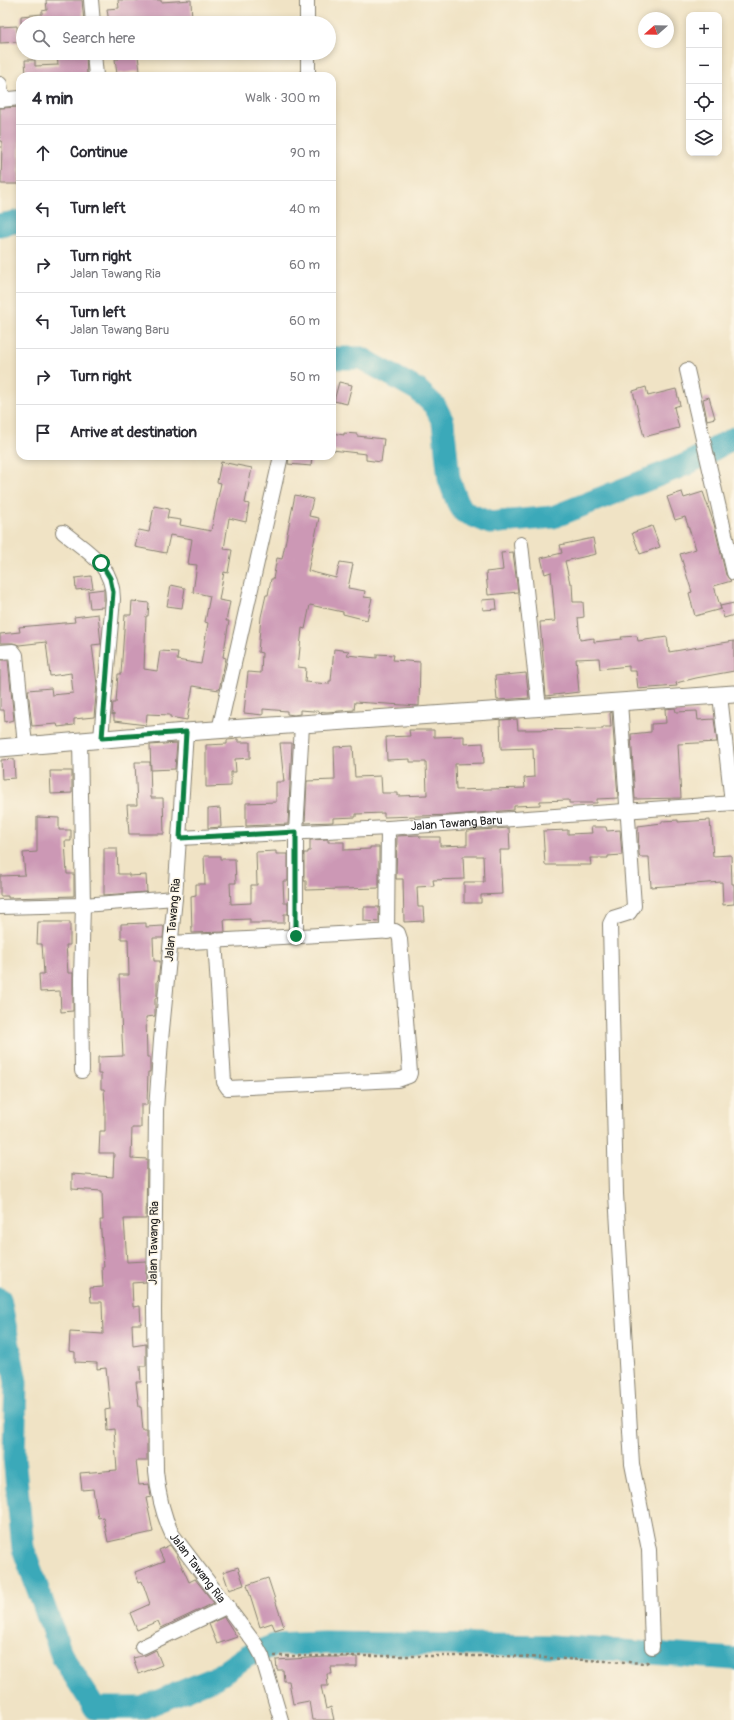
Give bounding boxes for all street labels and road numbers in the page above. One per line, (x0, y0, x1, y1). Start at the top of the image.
street label: Jalan Tawang Baru (410, 812, 503, 834)
street label: Jalan Tawang Ria (162, 877, 184, 962)
street label: Jalan Tawang Ria (146, 1201, 162, 1285)
street label: Jalan Tawang Ria (166, 1530, 229, 1606)

